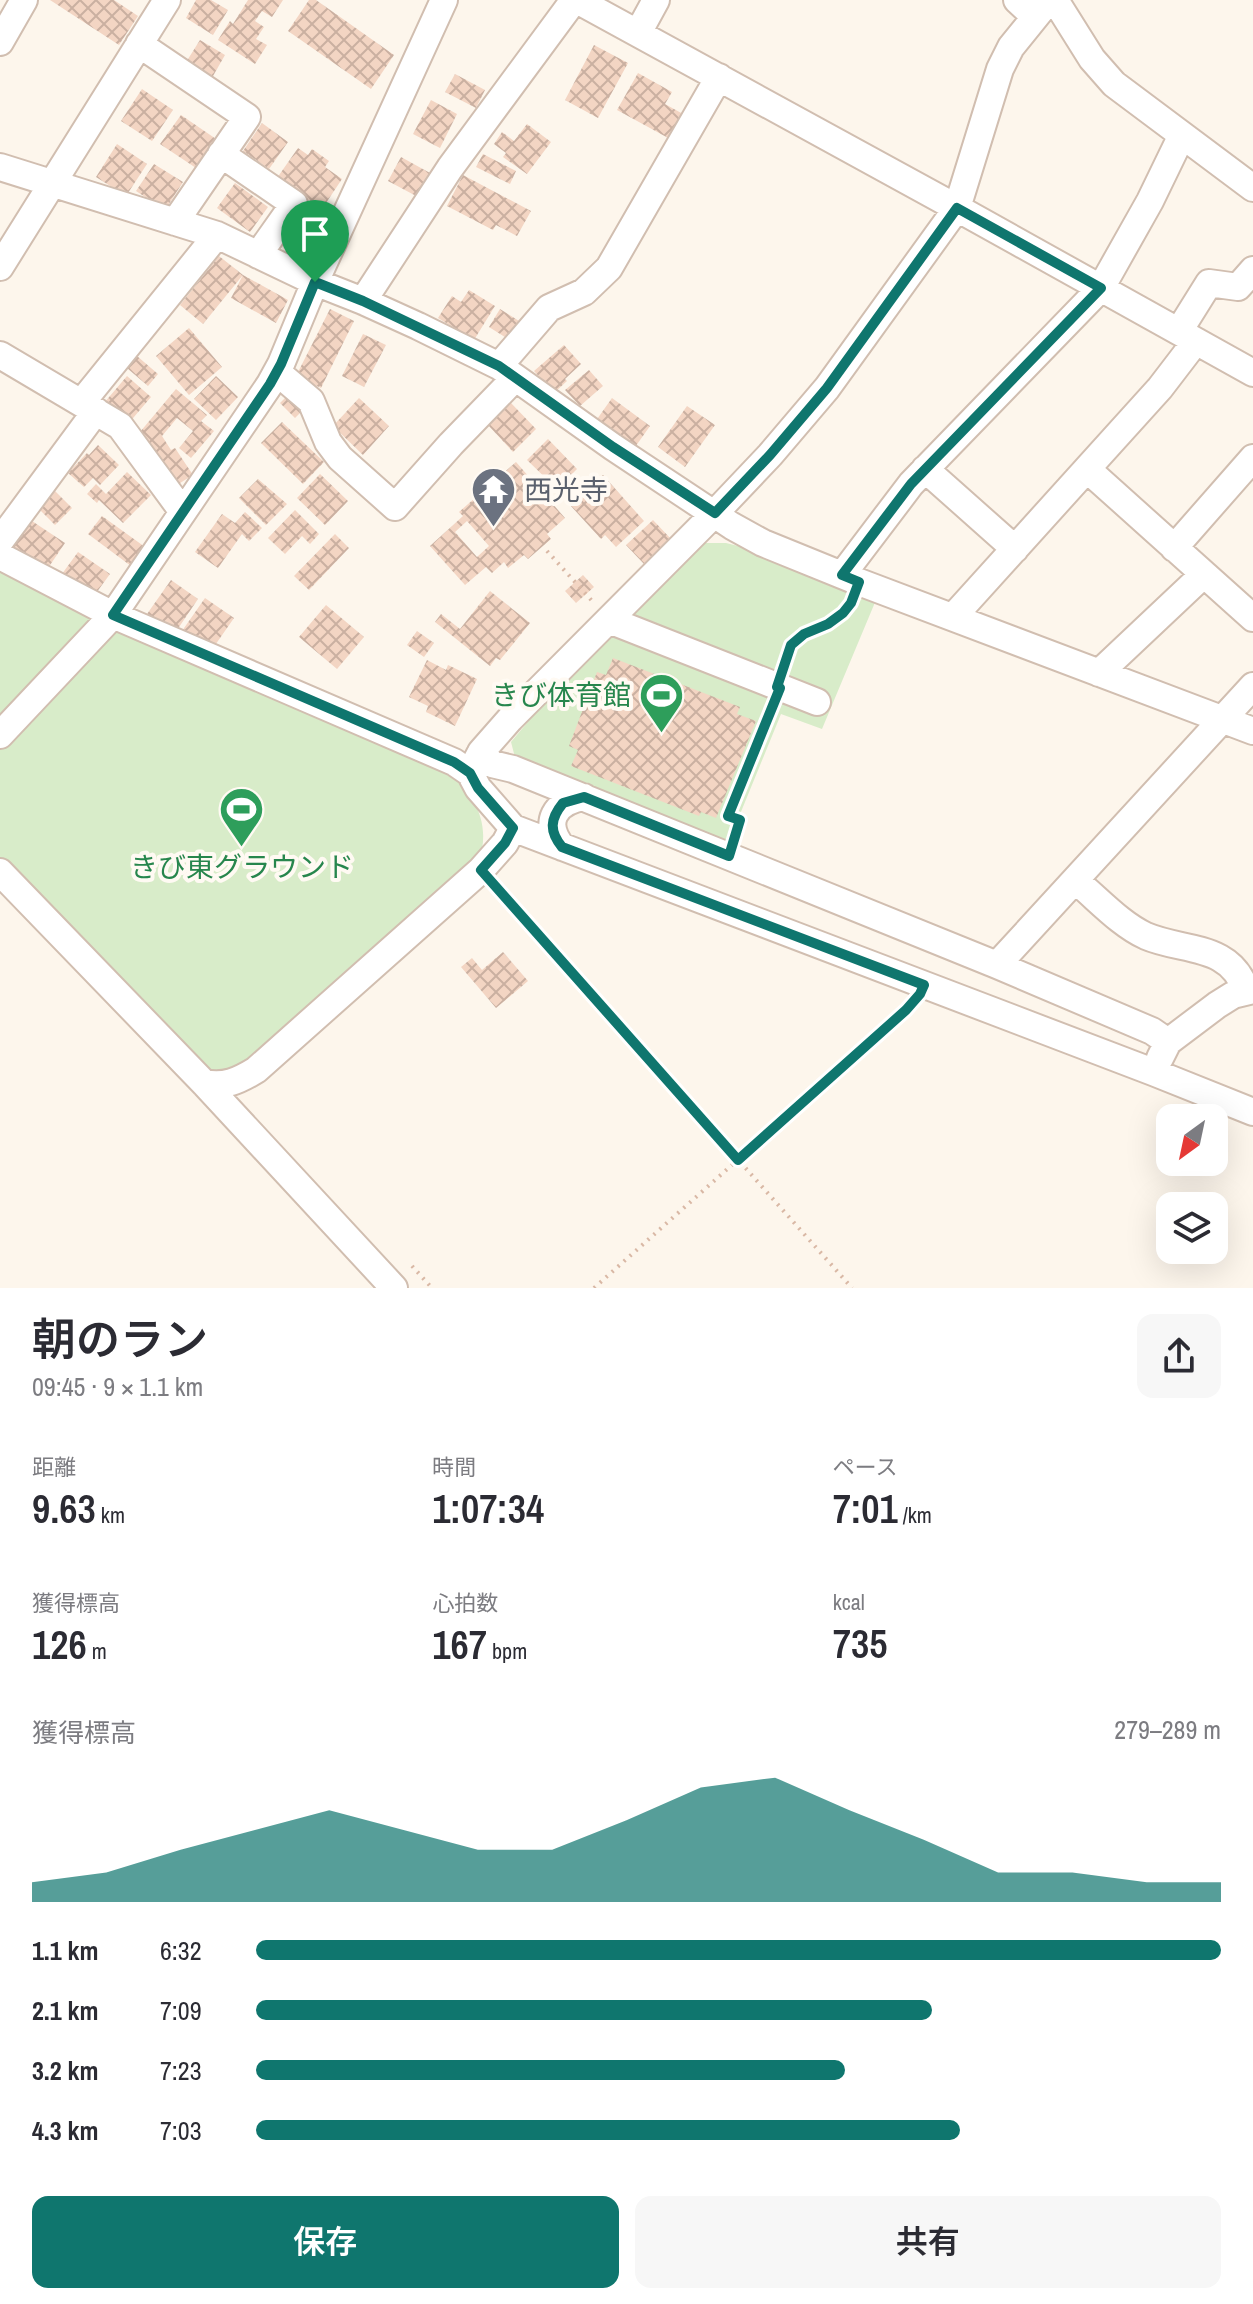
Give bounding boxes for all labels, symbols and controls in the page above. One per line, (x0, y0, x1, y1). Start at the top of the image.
pin (281, 200, 349, 282)
icon: arrive (293, 212, 337, 256)
temple icon: 西光寺 (469, 466, 517, 529)
place label: 西光寺 (524, 471, 608, 509)
sports icon: きび体育館 (638, 671, 686, 734)
place label: きび体育館 (491, 676, 631, 714)
sports icon: きび東グラウンド (218, 786, 266, 849)
place label: きび東グラウンド (130, 848, 354, 886)
north arrow (1156, 1104, 1228, 1176)
map controls (1156, 1104, 1228, 1264)
button: layers (1156, 1192, 1228, 1264)
text: 朝のラン (32, 1309, 208, 1369)
button: share (1137, 1314, 1221, 1398)
text: 09:45 · 9 × 1.1 km (32, 1369, 203, 1404)
text: 距離 (32, 1452, 76, 1482)
text: 時間 (432, 1452, 476, 1482)
text: ペース (833, 1452, 898, 1482)
text: 9.63 (32, 1482, 96, 1535)
text: 1:07:34 (432, 1482, 544, 1535)
text: 7:01 (833, 1482, 898, 1535)
text: km (96, 1500, 125, 1530)
text: /km (898, 1500, 932, 1530)
text: kcal (833, 1587, 865, 1617)
text: 獲得標高 (32, 1588, 120, 1618)
text: 心拍数 (432, 1588, 498, 1618)
text: 735 (833, 1617, 887, 1670)
text: 126 (32, 1618, 87, 1671)
text: 167 (432, 1618, 487, 1671)
text: m (87, 1636, 107, 1666)
text: bpm (487, 1636, 527, 1666)
text: 279–289 m (1114, 1712, 1221, 1747)
text: 獲得標高 (32, 1715, 136, 1750)
text: 1.1 km (32, 1933, 98, 1968)
text: 6:32 (160, 1933, 202, 1968)
text: 2.1 km (32, 1993, 98, 2028)
text: 7:09 (160, 1993, 202, 2028)
text: 3.2 km (32, 2053, 98, 2088)
text: 7:23 (160, 2053, 202, 2088)
text: 4.3 km (32, 2113, 98, 2148)
text: 7:03 (160, 2113, 202, 2148)
button: 保存 (32, 2196, 619, 2288)
button: 共有 (635, 2196, 1221, 2288)

